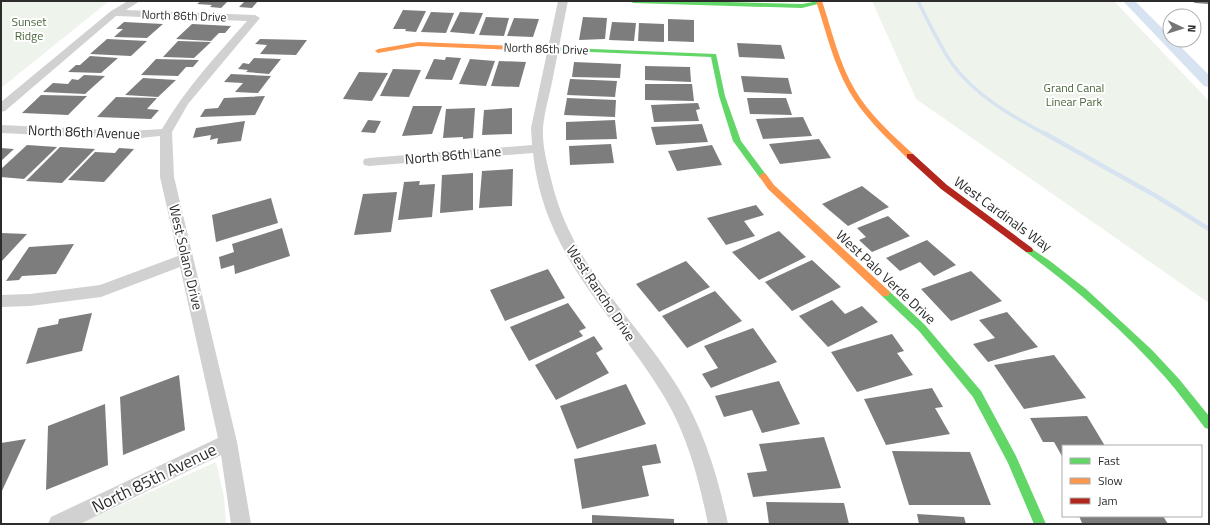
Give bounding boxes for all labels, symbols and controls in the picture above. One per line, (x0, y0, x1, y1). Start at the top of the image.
street label: North 86th Drive (141, 5, 227, 26)
north arrow (1162, 8, 1202, 48)
park label: Sunset Ridge (11, 12, 47, 45)
text: N (1184, 24, 1200, 33)
street label: North 86th Drive (503, 38, 589, 59)
park label: Grand Canal Linear Park (1044, 78, 1104, 111)
street label: North 86th Avenue (28, 119, 140, 144)
street label: North 86th Lane (404, 140, 502, 169)
street label: West Cardinals Way (950, 171, 1057, 257)
street label: West Solano Drive (164, 202, 209, 312)
street label: West Palo Verde Drive (832, 225, 941, 329)
street label: West Rancho Drive (562, 241, 641, 345)
street label: North 85th Avenue (87, 436, 221, 520)
legend (1062, 445, 1202, 517)
text: Fast (1098, 451, 1121, 470)
text: Slow (1098, 471, 1123, 490)
text: Jam (1098, 491, 1118, 510)

